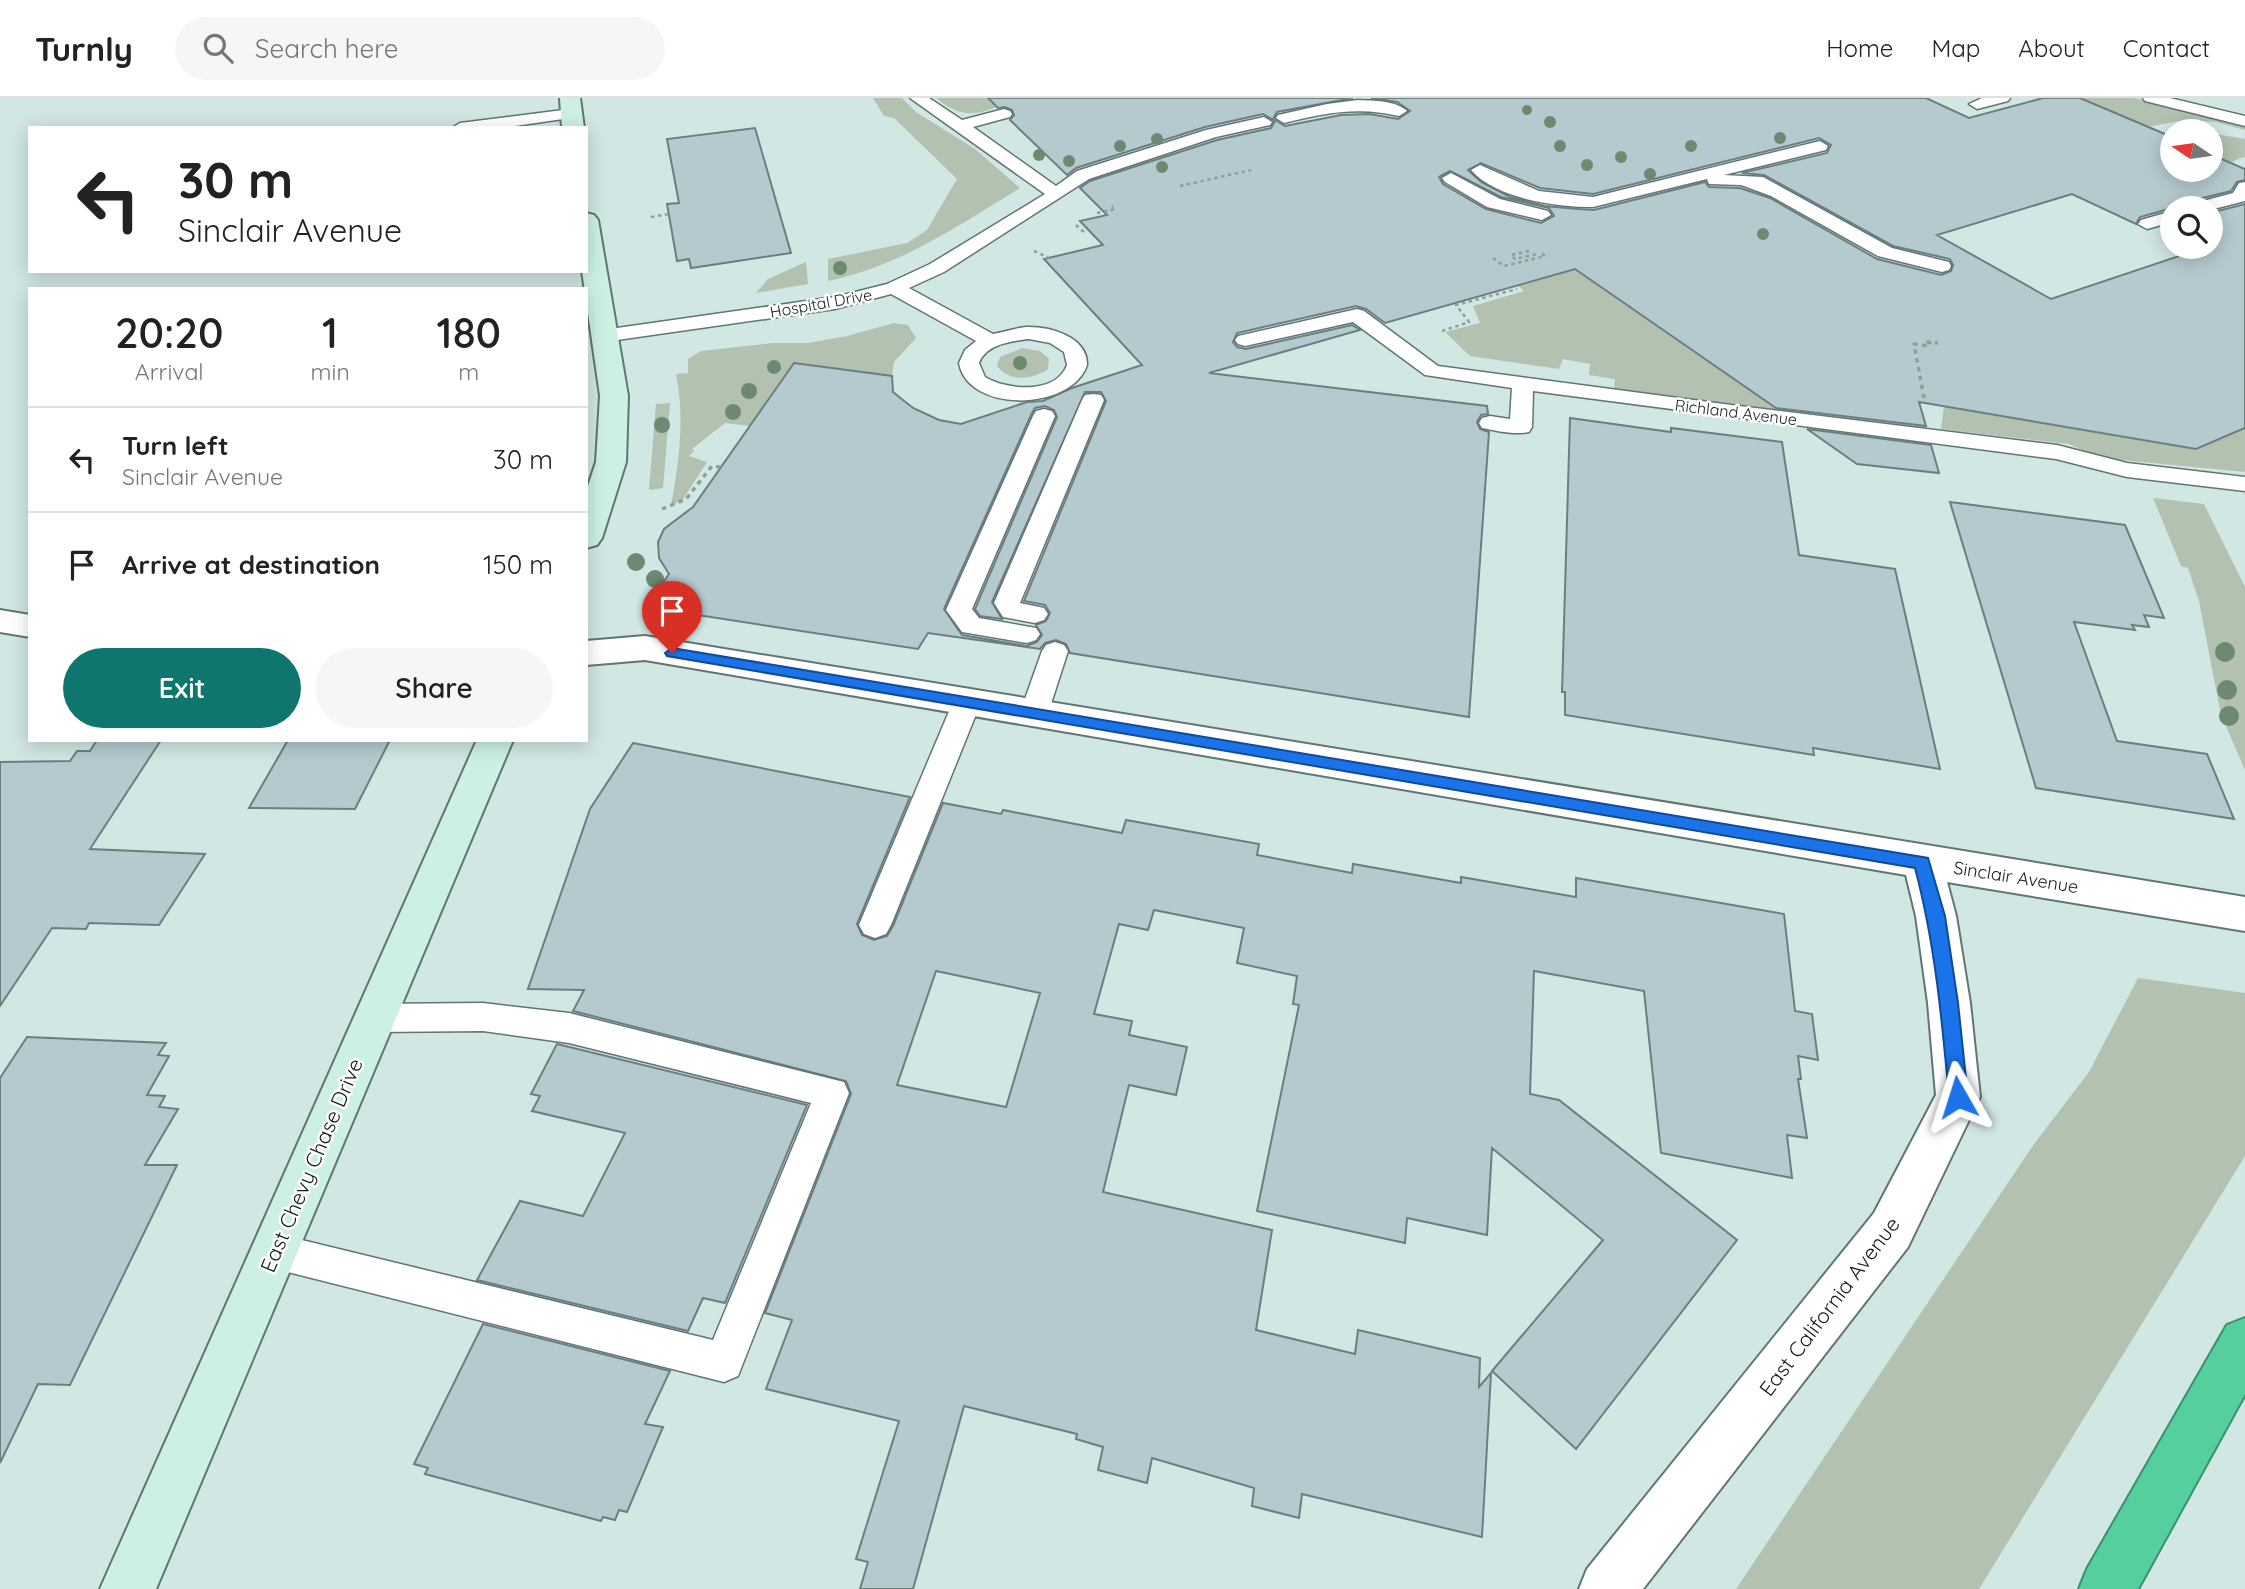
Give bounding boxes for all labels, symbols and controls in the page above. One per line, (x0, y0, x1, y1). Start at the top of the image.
search box (175, 17, 665, 80)
text: Turnly (35, 28, 133, 69)
icon: search (199, 29, 237, 67)
text: Search here (255, 32, 398, 65)
text: Home (1826, 33, 1893, 63)
text: Map (1931, 33, 1980, 63)
text: About (2018, 33, 2085, 63)
text: Contact (2123, 33, 2210, 63)
north arrow (2160, 119, 2222, 182)
map controls (2160, 119, 2223, 259)
text: 30 m (178, 149, 293, 210)
icon: left (63, 154, 154, 245)
button: search (2160, 196, 2223, 259)
text: Sinclair Avenue (178, 210, 402, 250)
street label: Hospital Drive (768, 284, 874, 322)
text: 20:20 (115, 306, 224, 359)
text: 1 (322, 306, 338, 359)
text: 180 (437, 306, 501, 359)
text: Arrival (135, 357, 204, 386)
text: min (310, 357, 350, 386)
text: m (458, 357, 479, 386)
street label: Richland Avenue (1674, 395, 1798, 429)
text: Turn left (122, 429, 229, 462)
icon: left (63, 441, 101, 479)
text: 30 m (493, 443, 553, 476)
text: Sinclair Avenue (122, 462, 283, 491)
icon: arrive (63, 546, 101, 584)
text: Arrive at destination (122, 548, 380, 581)
text: 150 m (483, 548, 553, 581)
pin (642, 581, 702, 653)
icon: arrive (653, 592, 691, 630)
button: Exit (63, 648, 301, 728)
button: Share (315, 648, 553, 728)
street label: Sinclair Avenue (1952, 856, 2080, 898)
street label: East Chevy Chase Drive (254, 1054, 368, 1276)
position arrow (1921, 1060, 1995, 1134)
street label: East California Avenue (1753, 1211, 1905, 1401)

